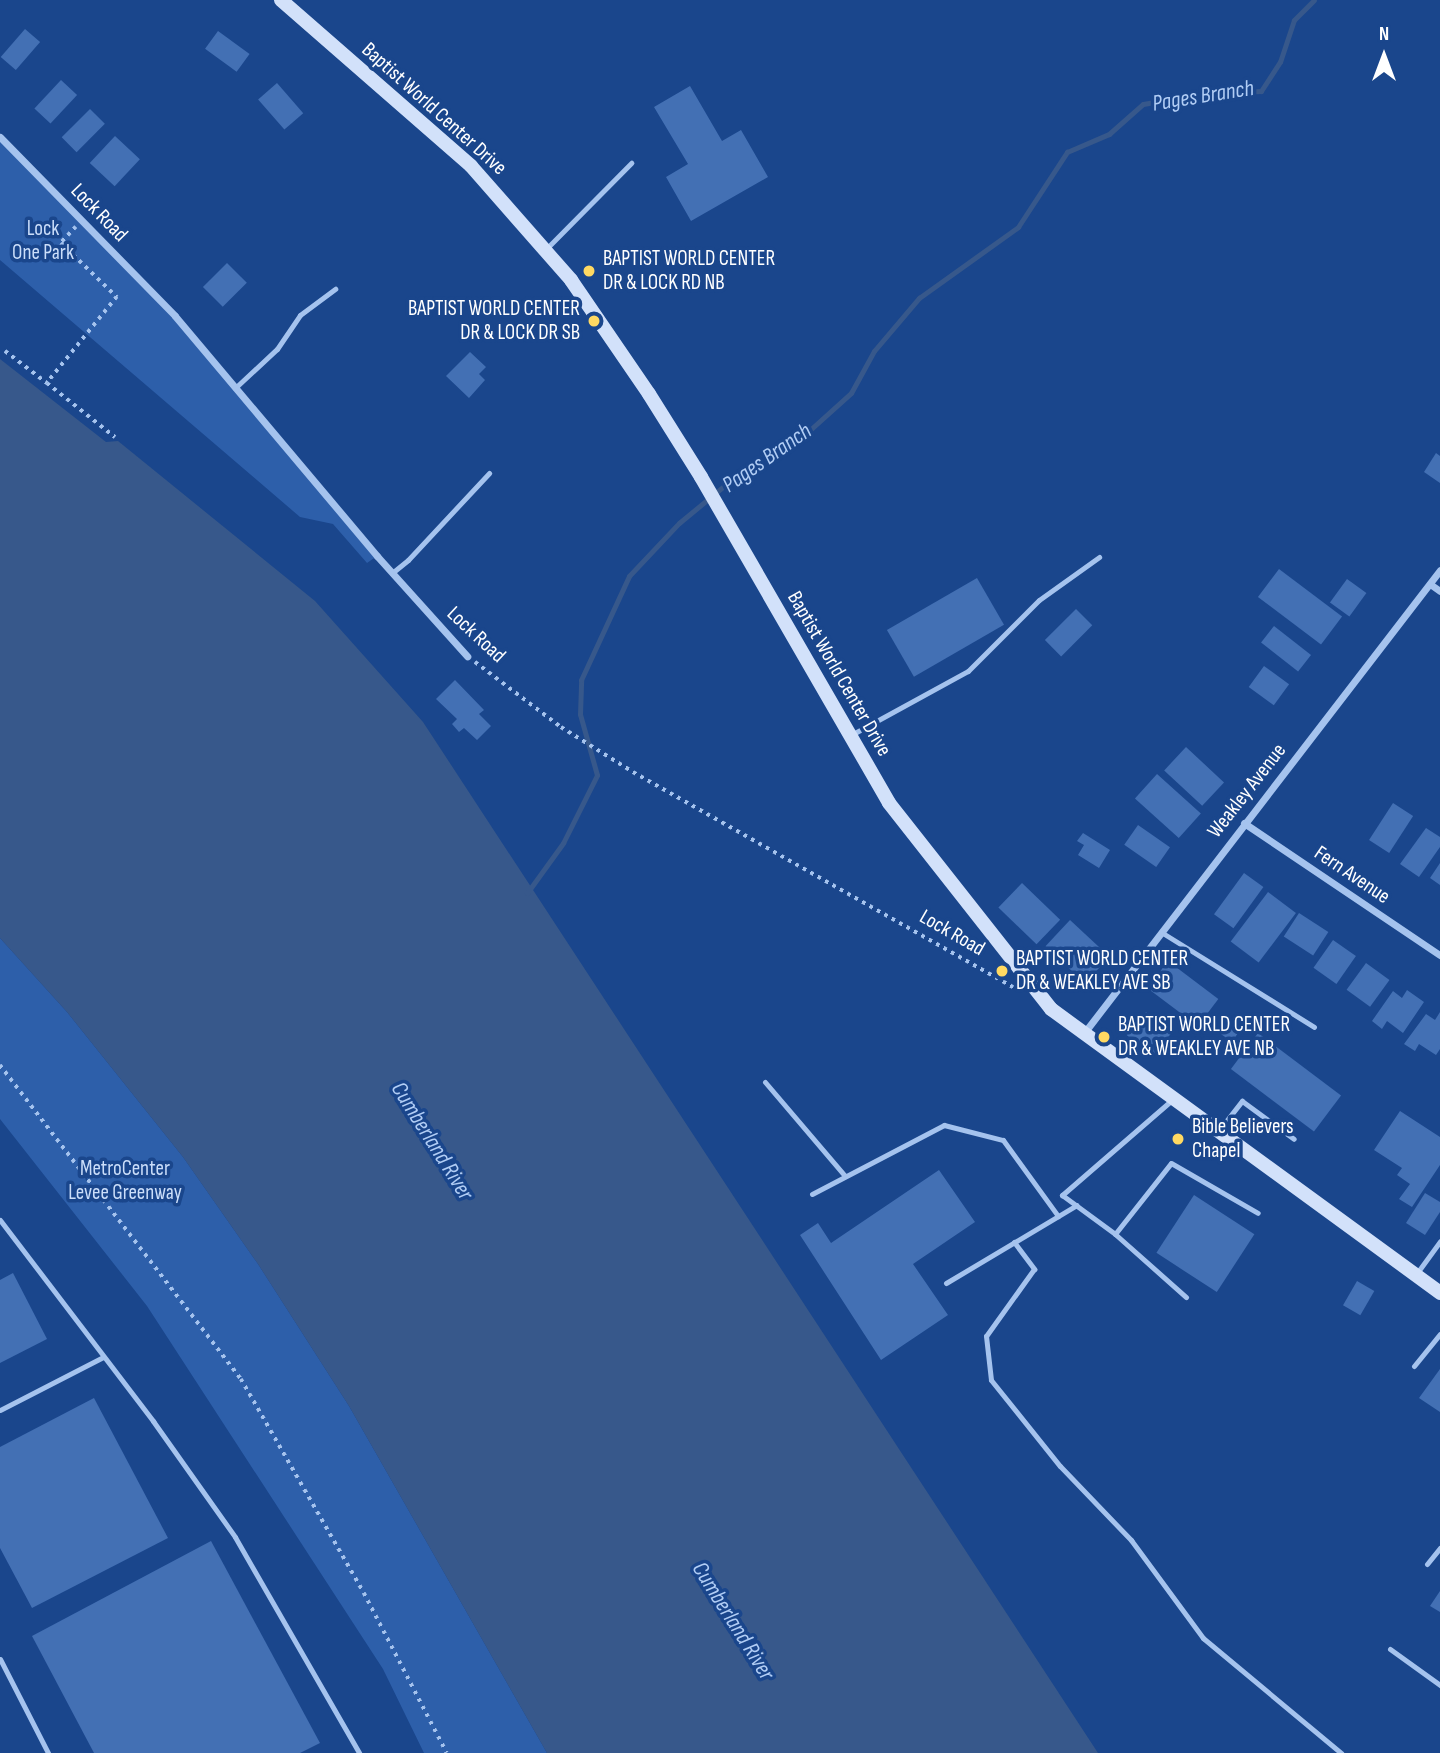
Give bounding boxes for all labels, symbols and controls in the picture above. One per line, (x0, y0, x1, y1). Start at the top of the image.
north arrow (1349, 21, 1419, 91)
text: N (1379, 23, 1389, 46)
street label: Baptist World Center Drive (356, 37, 512, 181)
water label: Pages Branch (1150, 74, 1256, 118)
street label: Lock Road (65, 179, 133, 247)
park label: Lock One Park (12, 216, 74, 266)
place label: BAPTIST WORLD CENTER DR & LOCK RD NB (603, 246, 775, 296)
marker: BAPTIST WORLD CENTER DR & LOCK RD NB (581, 263, 597, 279)
place label: BAPTIST WORLD CENTER DR & LOCK DR SB (408, 296, 580, 346)
marker: BAPTIST WORLD CENTER DR & LOCK DR SB (586, 313, 602, 329)
water label: Pages Branch (717, 417, 817, 499)
street label: Baptist World Center Drive (782, 587, 896, 761)
street label: Lock Road (441, 602, 511, 668)
street label: Weakley Avenue (1202, 739, 1292, 843)
street label: Fern Avenue (1309, 841, 1395, 909)
street label: Lock Road (915, 904, 989, 962)
place label: BAPTIST WORLD CENTER DR & WEAKLEY AVE SB (1016, 946, 1188, 996)
marker: BAPTIST WORLD CENTER DR & WEAKLEY AVE SB (994, 963, 1010, 979)
place label: BAPTIST WORLD CENTER DR & WEAKLEY AVE NB (1118, 1012, 1290, 1062)
marker: BAPTIST WORLD CENTER DR & WEAKLEY AVE NB (1096, 1029, 1112, 1045)
water label: Cumberland River (385, 1077, 479, 1205)
place label: Bible Believers Chapel (1192, 1114, 1294, 1164)
marker: Bible Believers Chapel (1170, 1131, 1186, 1147)
park label: MetroCenter Levee Greenway (68, 1156, 182, 1206)
water label: Cumberland River (686, 1557, 780, 1685)

